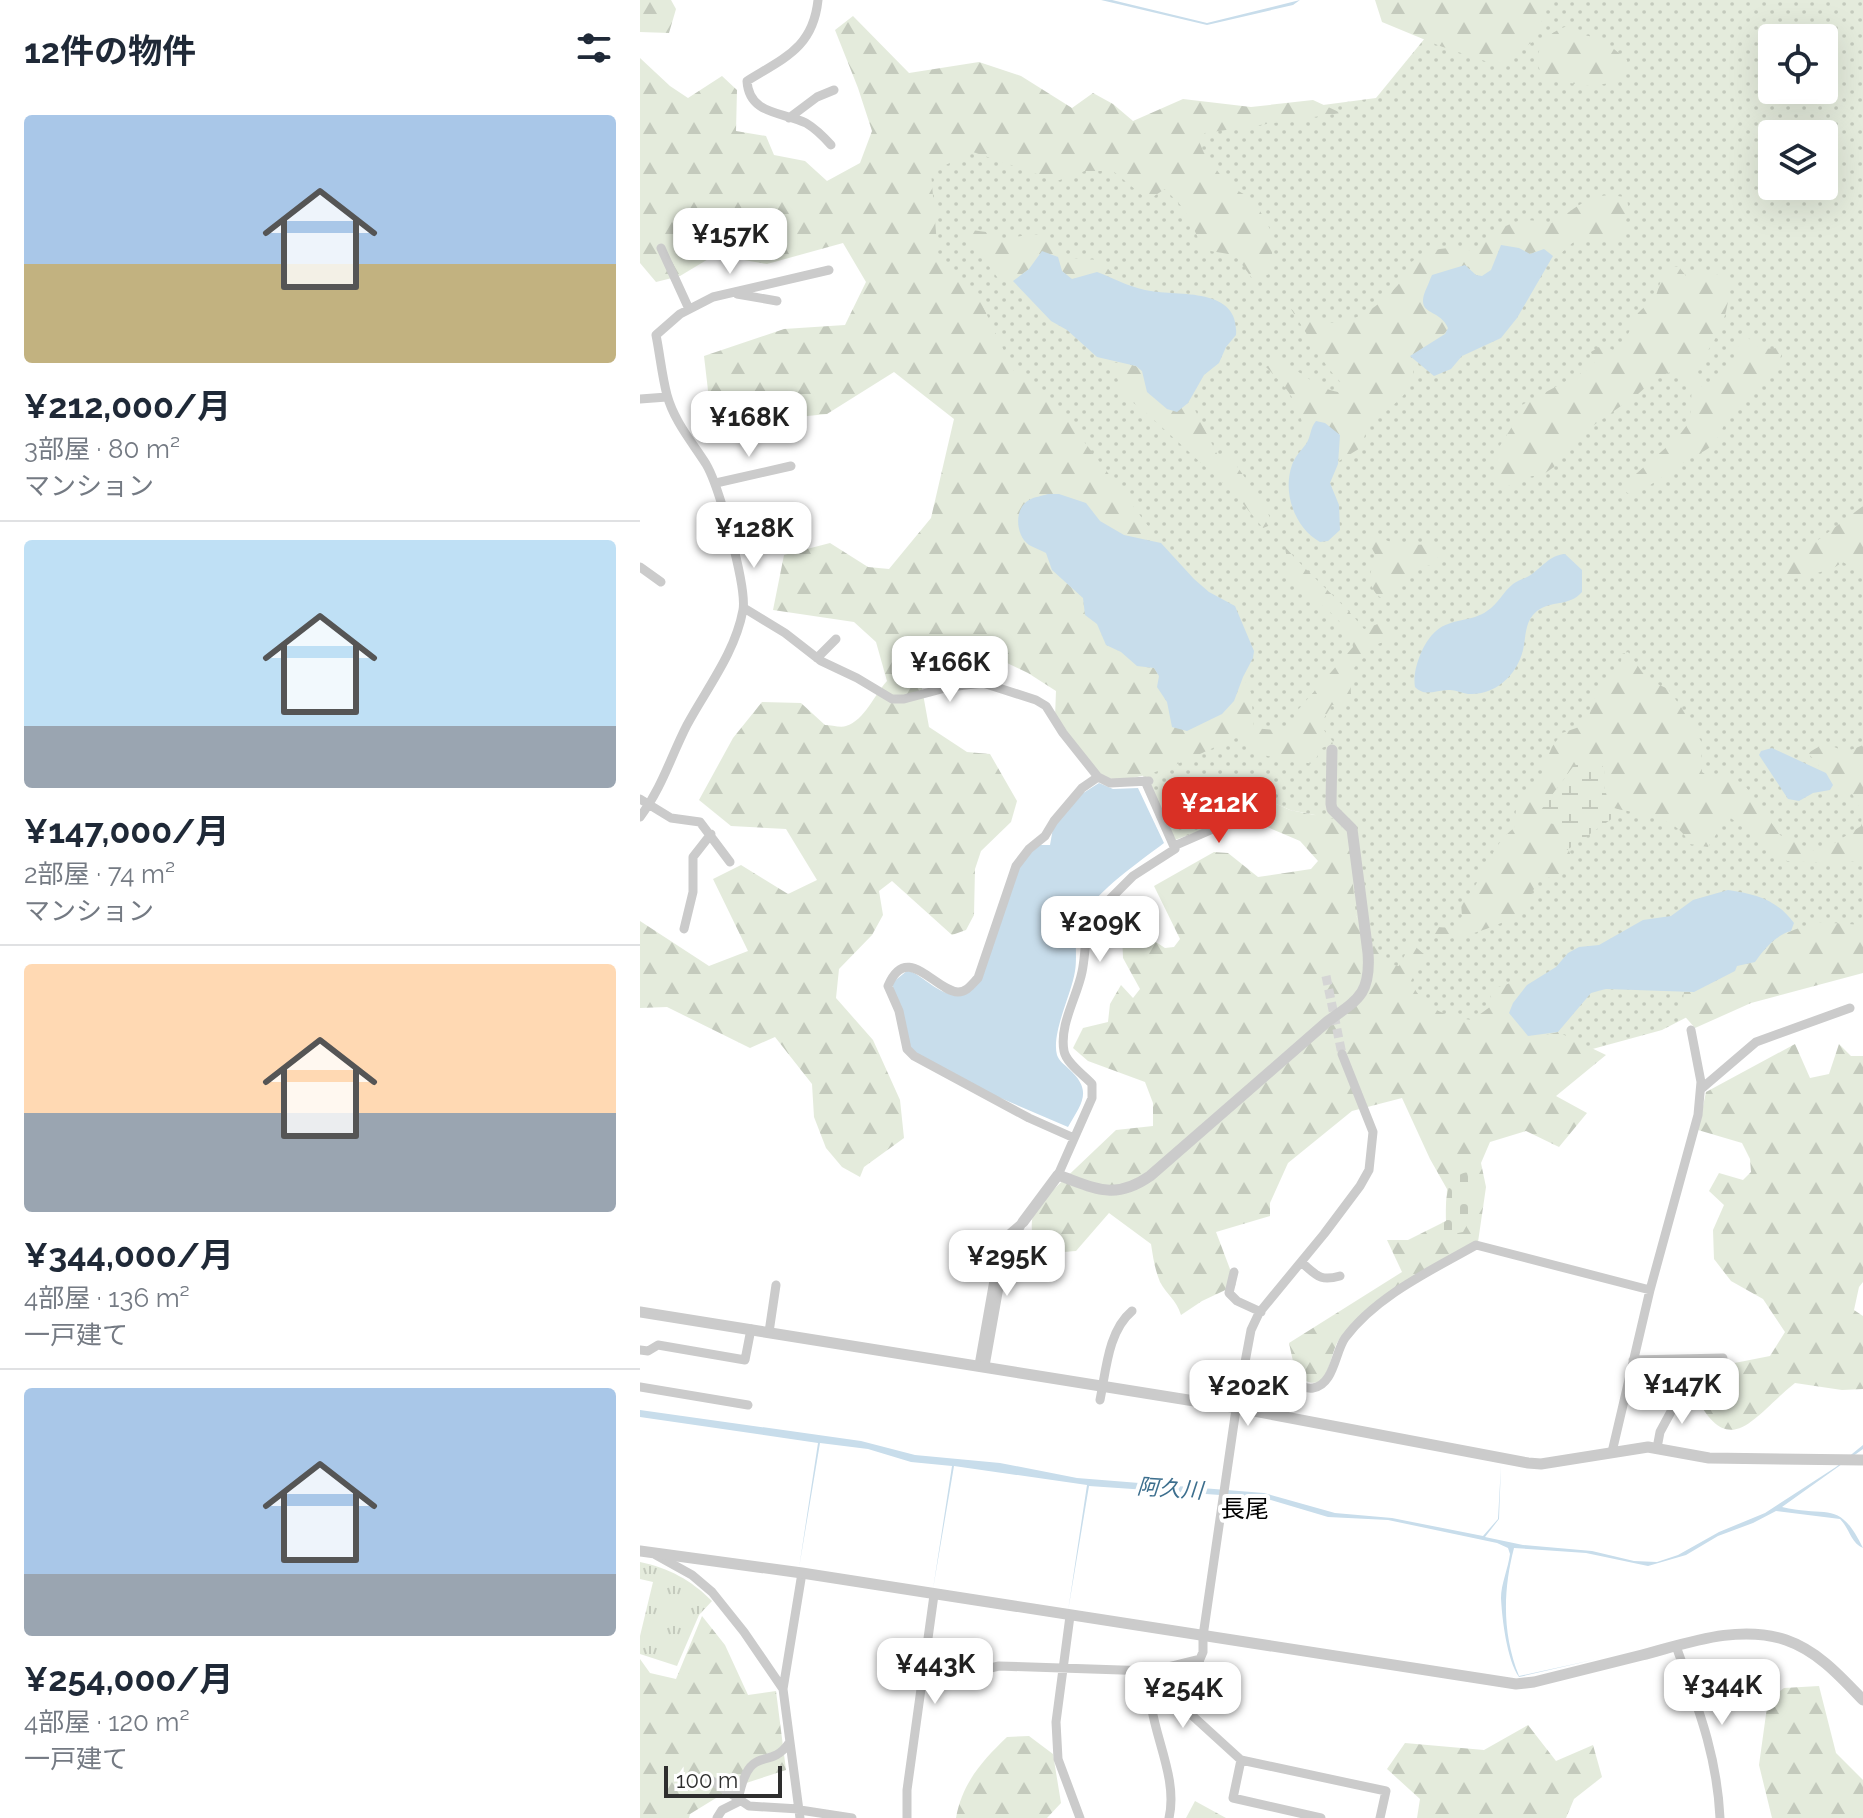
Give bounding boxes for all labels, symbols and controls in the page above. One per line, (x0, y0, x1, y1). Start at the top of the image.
map controls (1758, 24, 1838, 200)
button: locate (1758, 24, 1838, 104)
icon: filters (572, 26, 616, 70)
text: 12件の物件 (24, 31, 196, 71)
button: layers (1758, 120, 1838, 200)
icon: home (248, 167, 392, 311)
pin: ¥157K (674, 208, 786, 276)
text: ¥157K (691, 219, 769, 249)
text: ¥212,000/月 (24, 386, 231, 426)
pin: ¥168K (693, 391, 805, 459)
text: ¥168K (709, 402, 789, 432)
text: 3部屋 · 80 m² (24, 434, 180, 464)
text: マンション (24, 471, 154, 501)
pin: ¥128K (698, 502, 810, 570)
text: ¥128K (714, 513, 794, 543)
icon: home (248, 592, 392, 736)
pin: ¥166K (894, 636, 1006, 704)
text: ¥166K (910, 647, 990, 677)
pin: ¥212K (1163, 777, 1275, 845)
text: ¥212K (1180, 788, 1258, 818)
text: ¥147,000/月 (24, 811, 230, 851)
text: 2部屋 · 74 m² (24, 859, 175, 889)
text: マンション (24, 896, 154, 926)
pin: ¥209K (1044, 896, 1156, 964)
text: ¥209K (1059, 907, 1141, 937)
icon: home (248, 1016, 392, 1160)
pin: ¥295K (951, 1230, 1063, 1298)
text: ¥344,000/月 (24, 1235, 234, 1275)
text: ¥295K (967, 1241, 1047, 1271)
text: 4部屋 · 136 m² (24, 1283, 190, 1313)
text: 一戸建て (24, 1320, 128, 1350)
pin: ¥147K (1626, 1358, 1738, 1426)
pin: ¥202K (1192, 1360, 1304, 1428)
text: ¥147K (1643, 1369, 1721, 1399)
text: ¥202K (1207, 1371, 1289, 1401)
icon: home (248, 1440, 392, 1584)
water label: 阿久川 (1136, 1473, 1206, 1503)
district label: 長尾 (1221, 1494, 1269, 1523)
pin: ¥443K (879, 1638, 991, 1706)
text: ¥443K (895, 1649, 975, 1679)
text: ¥254,000/月 (24, 1659, 234, 1699)
pin: ¥344K (1666, 1659, 1778, 1727)
pin: ¥254K (1127, 1662, 1239, 1730)
text: ¥344K (1682, 1670, 1762, 1700)
text: ¥254K (1143, 1673, 1223, 1703)
text: 4部屋 · 120 m² (24, 1707, 190, 1737)
text: 一戸建て (24, 1744, 128, 1774)
scale bar (664, 1762, 782, 1798)
text: 100 m (676, 1767, 738, 1793)

